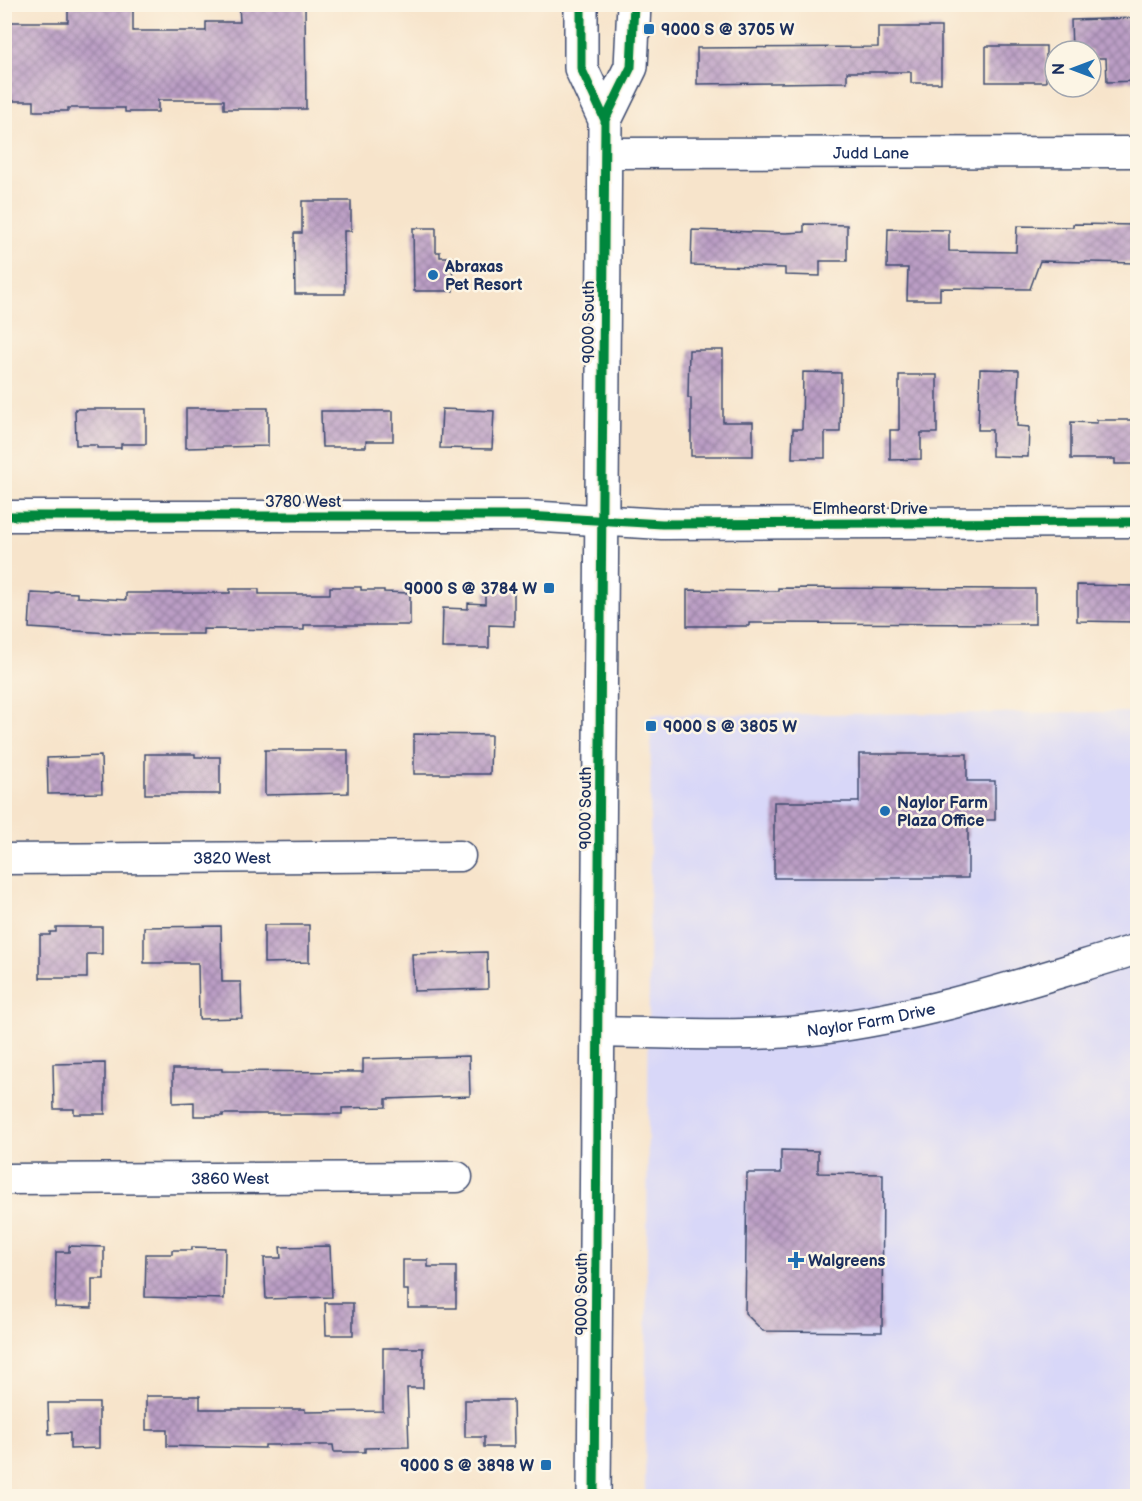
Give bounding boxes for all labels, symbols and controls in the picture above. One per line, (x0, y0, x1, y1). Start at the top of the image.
place label: 9000 S @ 3705 W (661, 21, 794, 40)
marker: 9000 S @ 3705 W (642, 22, 656, 36)
north arrow (1043, 39, 1103, 99)
text: N (1050, 63, 1069, 75)
street label: Judd Lane (833, 144, 910, 164)
place label: Abraxas Pet Resort (444, 258, 523, 295)
marker: Abraxas Pet Resort (426, 268, 440, 282)
street label: 9000 South (580, 280, 599, 363)
street label: 3780 West (265, 493, 341, 512)
street label: Elmhearst Drive (812, 500, 928, 519)
place label: 9000 S @ 3784 W (404, 580, 537, 599)
marker: 9000 S @ 3784 W (542, 581, 556, 595)
place label: 9000 S @ 3805 W (663, 718, 797, 737)
marker: 9000 S @ 3805 W (644, 719, 658, 733)
street label: 9000 South (577, 766, 596, 849)
place label: Naylor Farm Plaza Office (897, 794, 988, 831)
marker: Naylor Farm Plaza Office (878, 804, 892, 818)
street label: 3820 West (193, 849, 271, 869)
street label: Naylor Farm Drive (806, 1000, 938, 1041)
street label: 3860 West (191, 1170, 269, 1189)
street label: 9000 South (573, 1252, 592, 1335)
place label: Walgreens (808, 1252, 886, 1271)
marker: Walgreens (789, 1253, 803, 1267)
place label: 9000 S @ 3898 W (400, 1457, 534, 1476)
marker: 9000 S @ 3898 W (539, 1458, 553, 1472)

